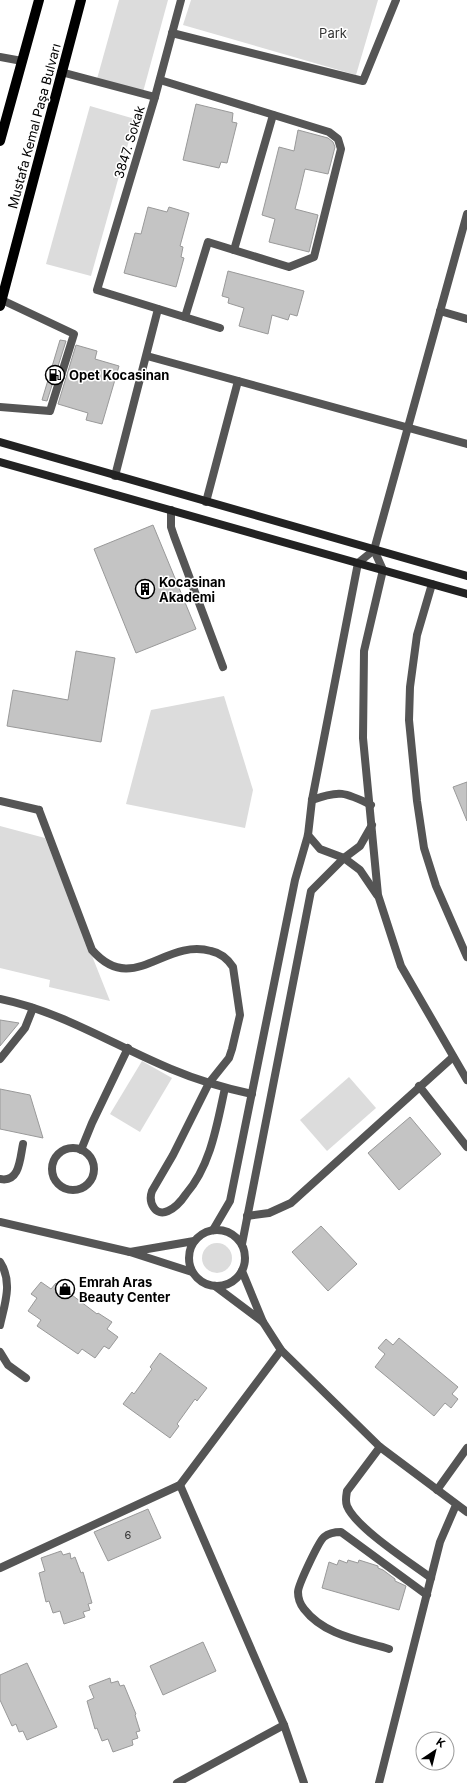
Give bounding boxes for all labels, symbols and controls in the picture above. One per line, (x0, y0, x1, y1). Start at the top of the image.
park label: Park (319, 25, 347, 41)
street label: Mustafa Kemal Paşa Bulvarı (4, 42, 64, 210)
street label: 3847. Sokak (110, 104, 148, 180)
fuel station icon: Opet Kocasinan (44, 364, 66, 386)
place label: Opet Kocasinan (69, 367, 169, 383)
place label: Kocasinan Akademi (159, 574, 226, 605)
building icon: Kocasinan Akademi (134, 578, 156, 600)
place label: Emrah Aras Beauty Center (79, 1274, 171, 1305)
shop icon: Emrah Aras Beauty Center (54, 1278, 76, 1300)
house number: 6 (125, 1528, 132, 1542)
north arrow (415, 1731, 455, 1771)
text: K (433, 1735, 448, 1751)

